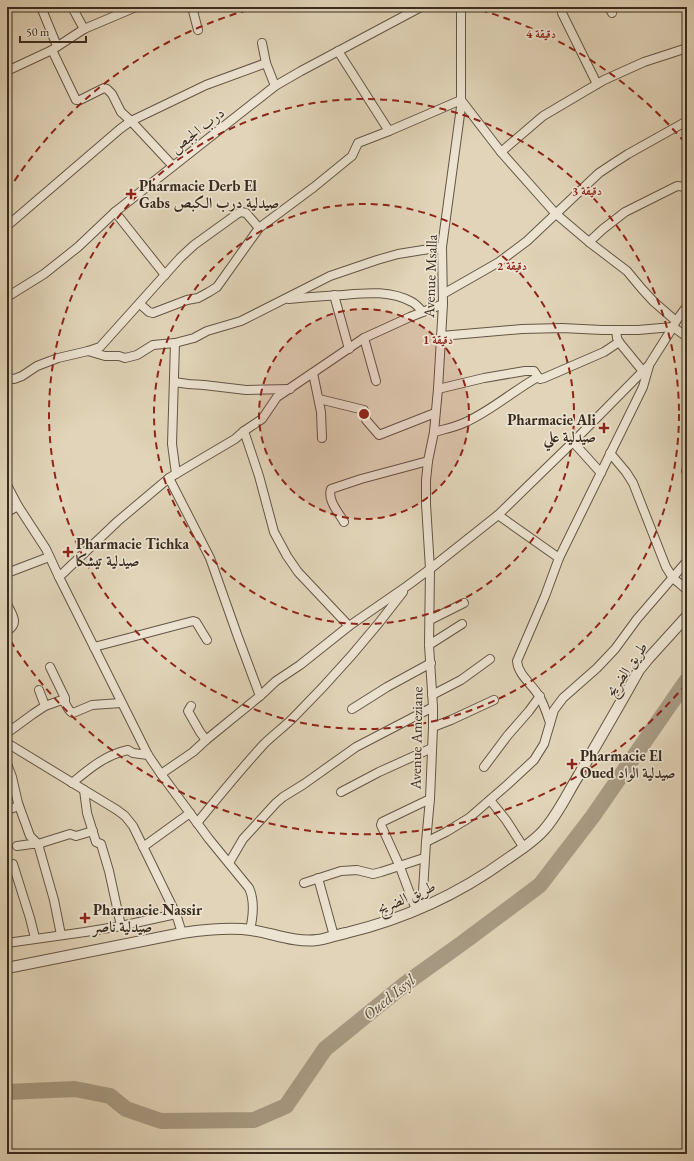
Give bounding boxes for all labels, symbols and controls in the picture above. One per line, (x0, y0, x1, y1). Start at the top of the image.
scale bar (20, 18, 86, 44)
text: 50 m (26, 24, 50, 40)
text: 4 دقيقة (526, 26, 556, 42)
street label: درب الجبص (166, 103, 229, 158)
place label: Pharmacie Derb El Gabs صيدلية درب الكبص (139, 176, 279, 213)
text: 3 دقيقة (572, 183, 602, 199)
marker: Pharmacie Derb El Gabs صيدلية درب الكبص (126, 189, 136, 199)
street label: Avenue Msalla (419, 234, 441, 319)
text: 2 دقيقة (497, 258, 527, 274)
text: 1 دقيقة (423, 332, 453, 348)
centre of rings (357, 407, 371, 421)
place label: Pharmacie Ali صيدلية علي (507, 410, 597, 452)
marker: Pharmacie Ali صيدلية علي (599, 423, 609, 433)
place label: Pharmacie Tichka صيدلية تيشكا (76, 534, 190, 570)
marker: Pharmacie Tichka صيدلية تيشكا (63, 547, 73, 557)
street label: طريق الضريح (601, 638, 655, 703)
street label: Avenue Ameziane (406, 686, 426, 791)
place label: Pharmacie El Oued صيدلية الواد (580, 746, 676, 782)
marker: Pharmacie El Oued صيدلية الواد (567, 759, 577, 769)
street label: طريق الضريح (374, 876, 440, 922)
place label: Pharmacie Nassir صيدلية ناصر (91, 900, 203, 938)
marker: Pharmacie Nassir صيدلية ناصر (80, 913, 90, 923)
water label: Oued Issyl (358, 969, 420, 1025)

